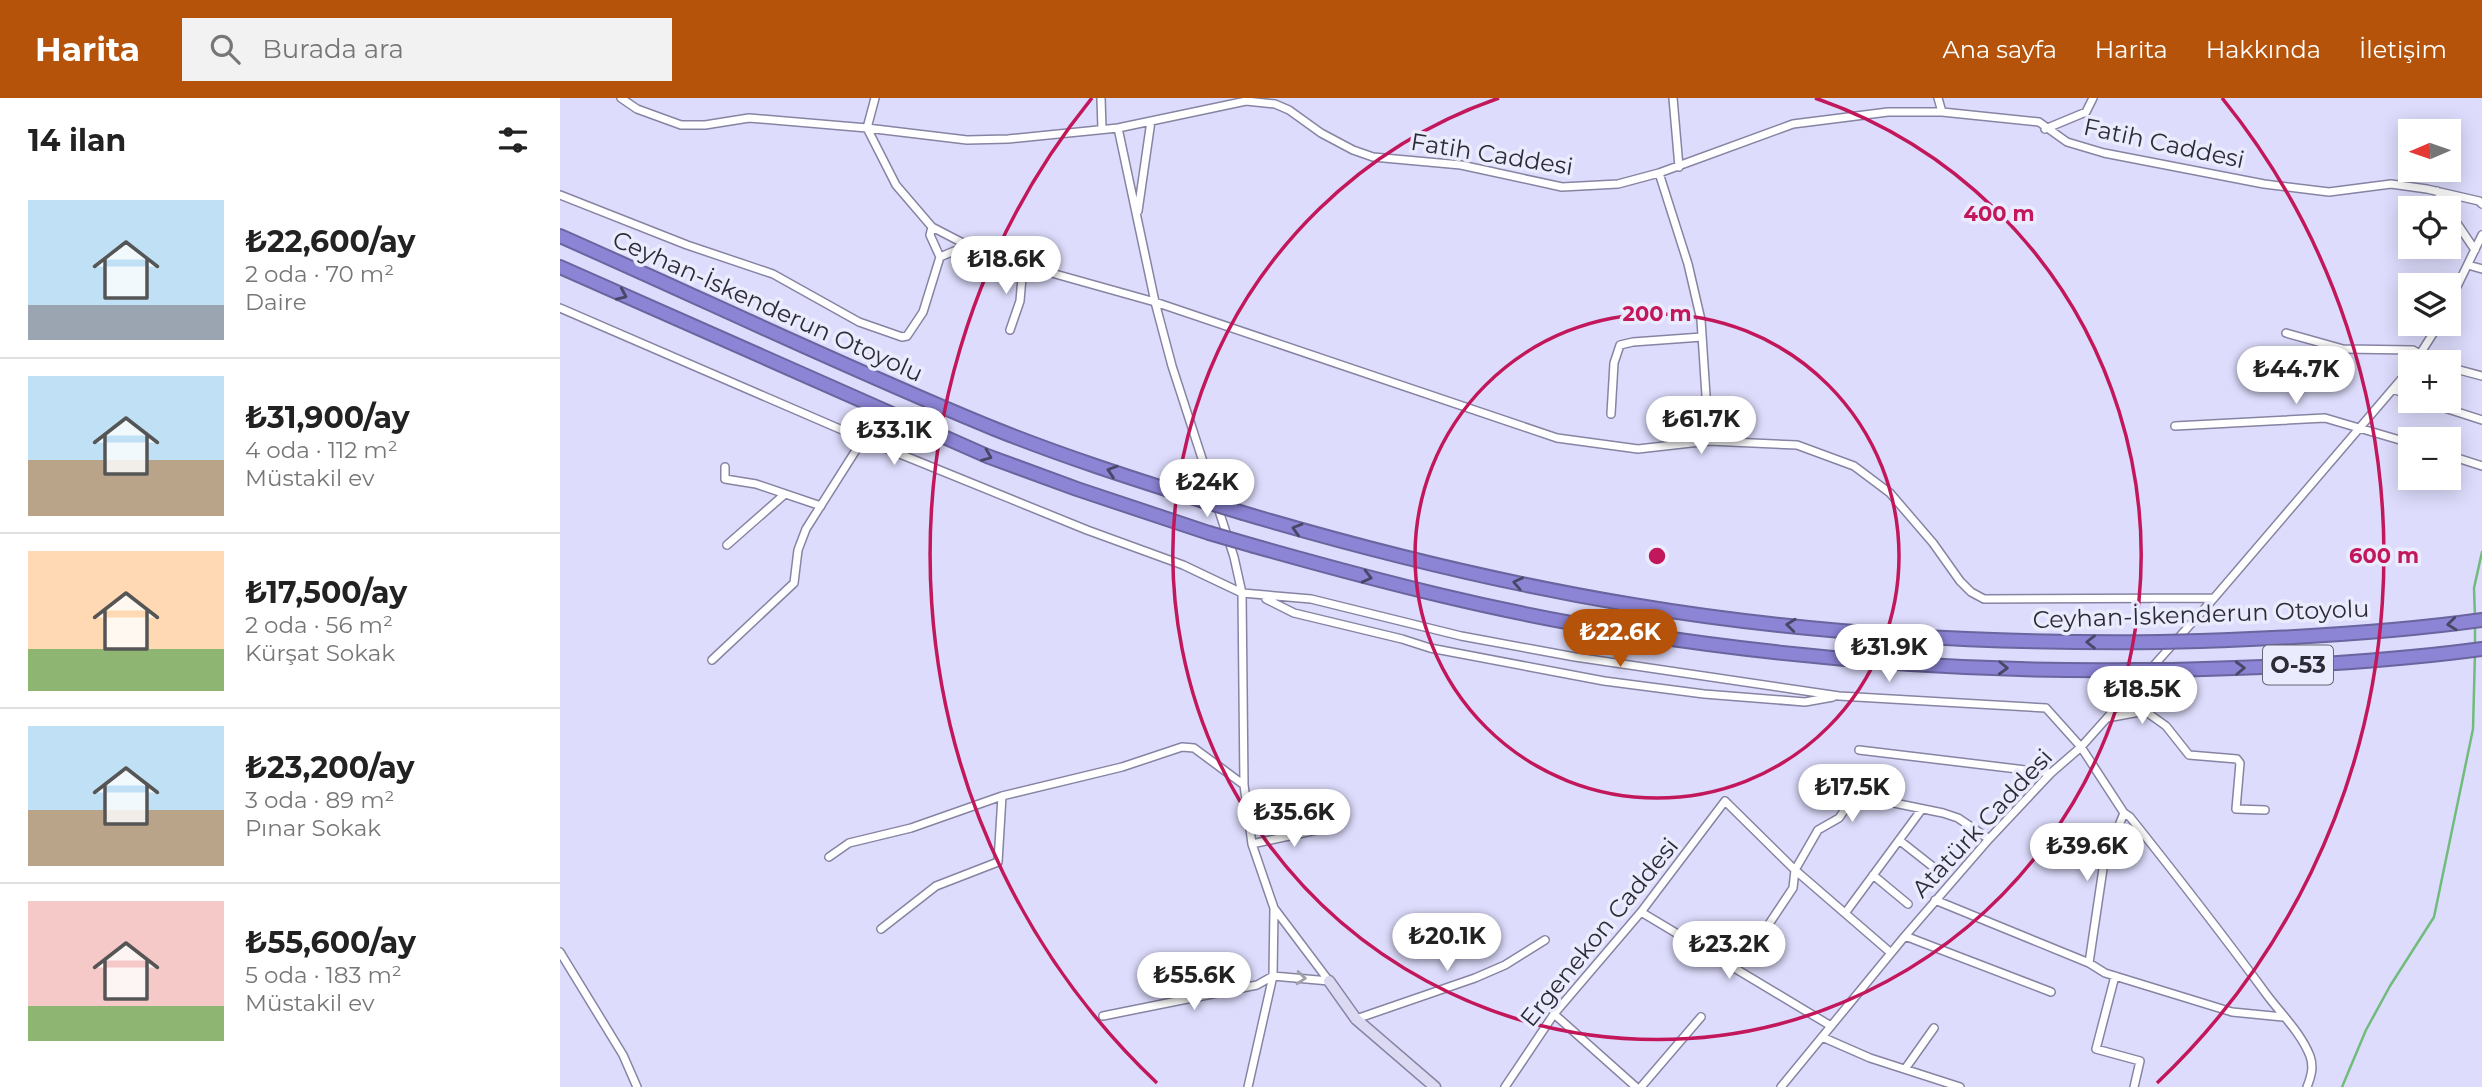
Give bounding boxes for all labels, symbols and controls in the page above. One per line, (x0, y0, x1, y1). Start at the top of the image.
search box (182, 18, 672, 81)
text: Harita (35, 29, 140, 69)
icon: search (206, 30, 244, 68)
text: Burada ara (262, 33, 404, 65)
text: Ana sayfa (1942, 35, 2057, 64)
text: Harita (2095, 35, 2168, 64)
text: Hakkında (2206, 35, 2321, 64)
text: İletişim (2359, 35, 2447, 64)
street label: Fatih Caddesi (2081, 112, 2247, 174)
north arrow (2398, 119, 2460, 182)
map controls (2398, 119, 2461, 490)
icon: filters (494, 121, 532, 159)
text: 14 ilan (28, 122, 126, 159)
street label: Fatih Caddesi (1409, 127, 1575, 181)
button: locate (2398, 196, 2461, 259)
text: 400 m (1964, 201, 2034, 226)
text: ₺22,600/ay (245, 223, 415, 260)
street label: Ceyhan-İskenderun Otoyolu (608, 224, 928, 388)
icon: home (84, 228, 168, 312)
pin: ₺18.6K (949, 236, 1063, 296)
text: ₺18.6K (967, 245, 1045, 273)
text: 2 oda · 70 m² (245, 260, 394, 288)
button: layers (2398, 273, 2461, 336)
one-way arrow (615, 287, 627, 301)
text: Daire (245, 288, 307, 316)
text: 200 m (1623, 301, 1691, 326)
pin: ₺44.7K (2239, 346, 2353, 406)
button: + (2398, 350, 2461, 413)
text: ₺44.7K (2253, 355, 2339, 383)
pin: ₺61.7K (1644, 396, 1758, 456)
text: ₺31,900/ay (245, 399, 410, 436)
icon: home (84, 404, 168, 488)
text: ₺61.7K (1662, 405, 1740, 433)
pin: ₺33.1K (837, 408, 951, 467)
text: ₺33.1K (856, 416, 932, 444)
button: − (2398, 427, 2461, 490)
text: 4 oda · 112 m² (245, 436, 398, 464)
one-way arrow (981, 447, 993, 461)
pin: ₺24K (1166, 460, 1248, 519)
text: Müstakil ev (245, 464, 374, 492)
one-way arrow (1106, 465, 1118, 480)
text: ₺24K (1175, 468, 1239, 496)
one-way arrow (1291, 523, 1303, 538)
text: 600 m (2349, 543, 2419, 568)
centre of rings (1645, 544, 1669, 568)
one-way arrow (1361, 569, 1373, 583)
text: ₺17,500/ay (245, 574, 407, 611)
one-way arrow (1512, 576, 1524, 591)
icon: home (84, 579, 168, 663)
street label: Ceyhan-İskenderun Otoyolu (2032, 594, 2370, 634)
pin: ₺22.6K (1563, 610, 1677, 669)
text: 2 oda · 56 m² (245, 611, 393, 639)
one-way arrow (2446, 617, 2457, 632)
text: ₺22.6K (1579, 618, 1661, 646)
one-way arrow (1785, 618, 1796, 633)
pin: ₺31.9K (1832, 624, 1946, 684)
text: ₺31.9K (1850, 633, 1928, 661)
one-way arrow (2086, 634, 2096, 650)
text: Kürşat Sokak (245, 639, 395, 667)
road number: O-53 (2263, 646, 2333, 684)
one-way arrow (1998, 660, 2009, 675)
one-way arrow (2235, 660, 2246, 675)
pin: ₺18.5K (2085, 666, 2199, 726)
text: ₺18.5K (2103, 675, 2181, 703)
street label: Atatürk Caddesi (1906, 743, 2058, 903)
text: ₺23,200/ay (245, 749, 414, 786)
icon: home (84, 754, 168, 838)
pin: ₺17.5K (1795, 764, 1909, 824)
text: ₺17.5K (1814, 773, 1890, 801)
text: 3 oda · 89 m² (245, 786, 394, 814)
pin: ₺35.6K (1237, 790, 1351, 849)
text: ₺35.6K (1253, 798, 1335, 826)
text: Pınar Sokak (245, 814, 381, 842)
pin: ₺39.6K (2030, 824, 2144, 883)
street label: Ergenekon Caddesi (1514, 832, 1684, 1032)
text: ₺39.6K (2046, 832, 2128, 860)
pin: ₺20.1K (1390, 914, 1504, 973)
text: ₺20.1K (1408, 922, 1486, 950)
pin: ₺23.2K (1672, 922, 1786, 981)
text: ₺55,600/ay (245, 924, 416, 961)
icon: home (84, 929, 168, 1013)
text: ₺23.2K (1689, 930, 1769, 958)
pin: ₺55.6K (1137, 953, 1251, 1012)
text: 5 oda · 183 m² (245, 961, 402, 989)
text: ₺55.6K (1153, 961, 1235, 989)
one-way arrow (1296, 970, 1307, 985)
text: Müstakil ev (245, 989, 374, 1017)

